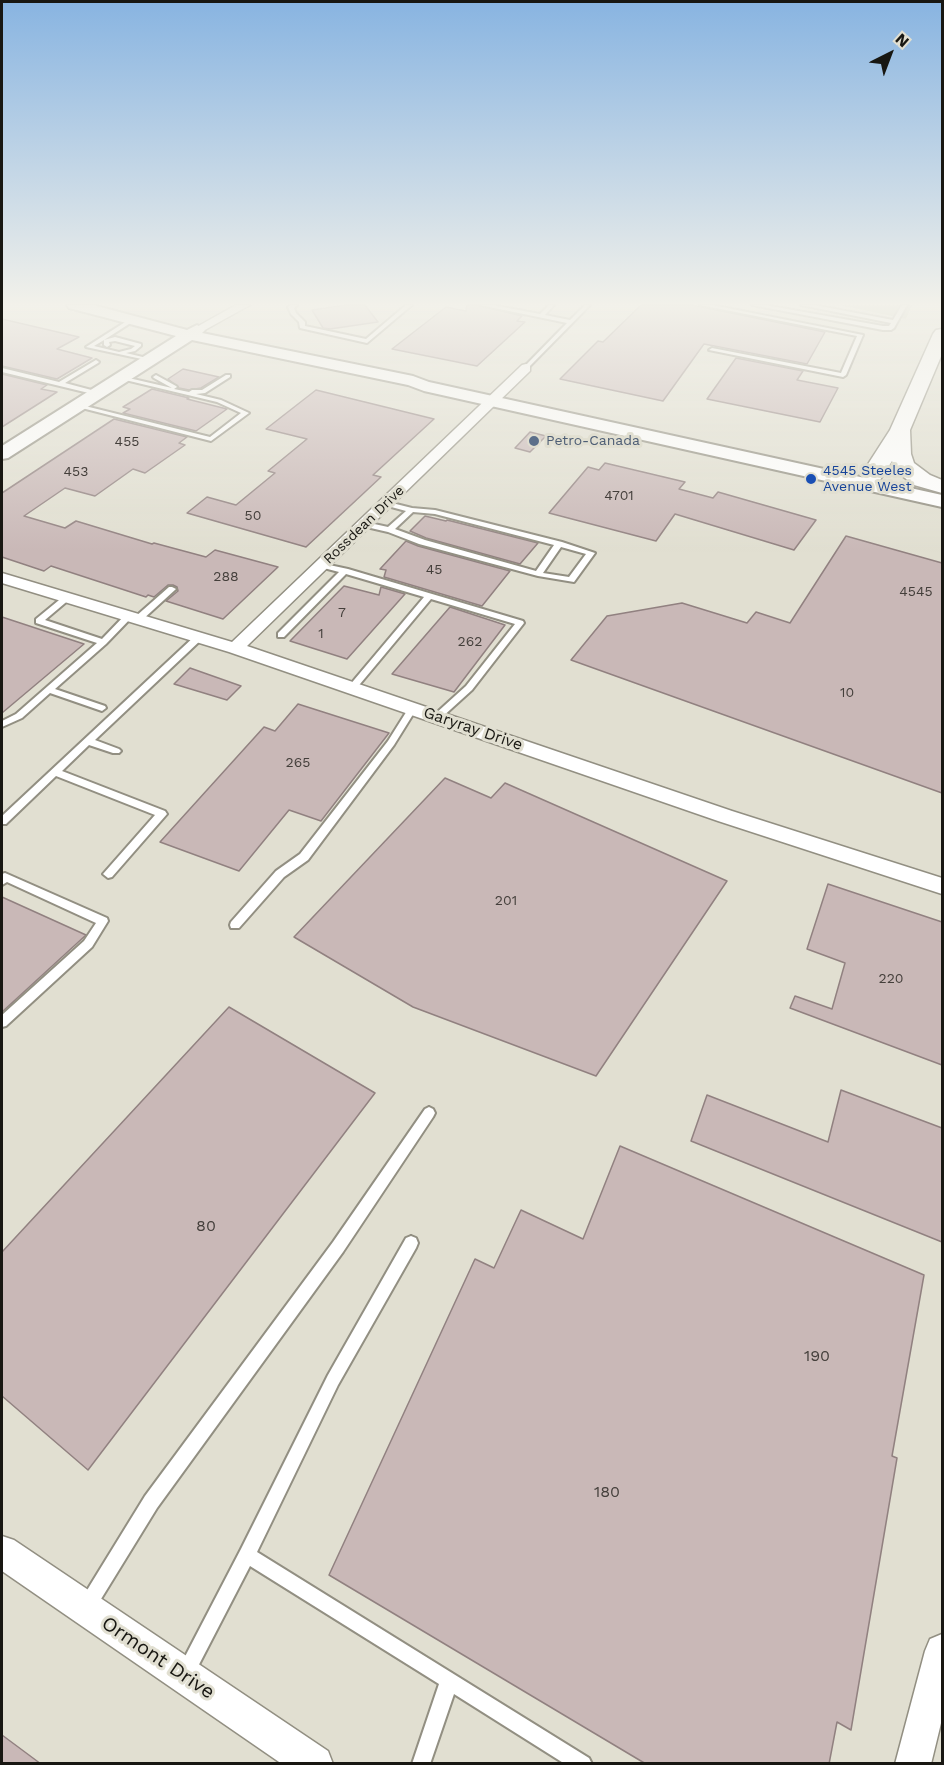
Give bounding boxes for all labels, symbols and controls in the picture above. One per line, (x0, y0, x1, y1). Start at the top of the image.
north arrow (860, 24, 920, 84)
text: N (892, 29, 913, 51)
place label: Petro-Canada (546, 433, 640, 449)
house number: 455 (115, 434, 139, 450)
marker: Petro-Canada (527, 434, 541, 448)
place label: 4545 Steeles Avenue West (823, 463, 912, 496)
house number: 453 (64, 464, 88, 480)
marker: 4545 Steeles Avenue West (804, 472, 818, 486)
street label: Rossdean Drive (320, 482, 408, 568)
house number: 4701 (604, 488, 634, 504)
house number: 50 (245, 508, 261, 524)
house number: 45 (426, 562, 442, 578)
house number: 288 (213, 569, 239, 585)
house number: 4545 (899, 584, 933, 600)
house number: 7 (338, 605, 346, 621)
house number: 1 (318, 626, 324, 642)
house number: 262 (458, 634, 482, 650)
house number: 10 (840, 685, 854, 701)
street label: Garyray Drive (421, 703, 525, 755)
house number: 265 (286, 755, 310, 771)
house number: 201 (495, 893, 517, 909)
house number: 220 (878, 971, 904, 987)
house number: 80 (196, 1216, 216, 1236)
house number: 190 (804, 1346, 830, 1366)
house number: 180 (594, 1482, 620, 1502)
street label: Ormont Drive (97, 1611, 219, 1705)

